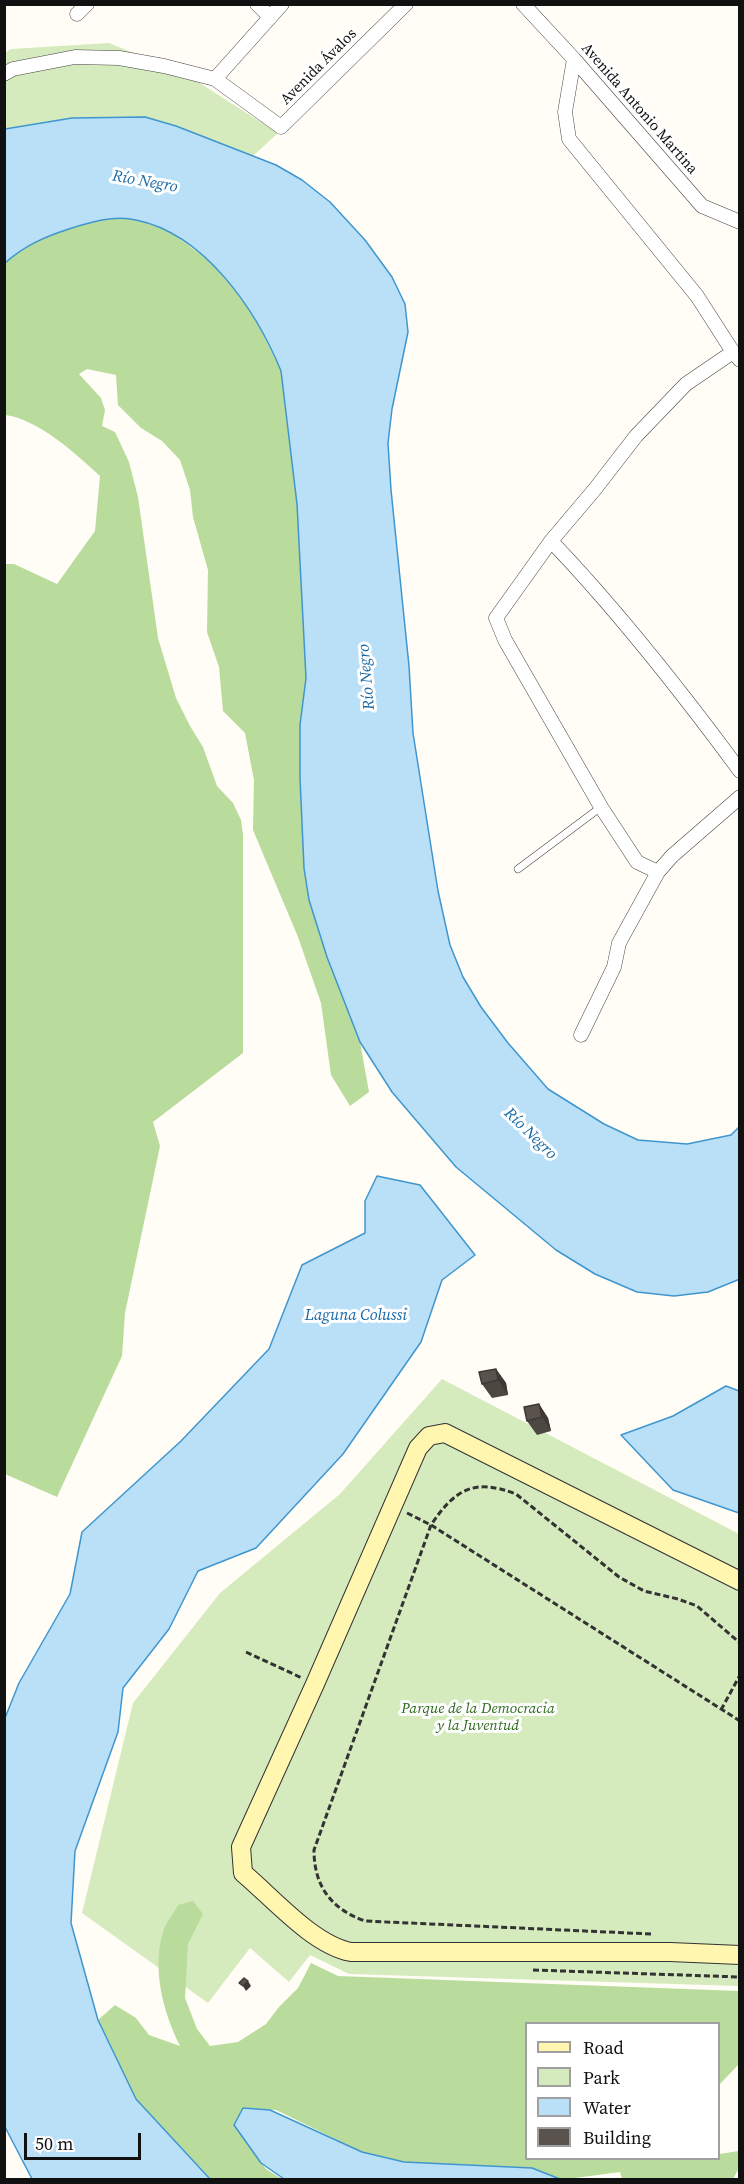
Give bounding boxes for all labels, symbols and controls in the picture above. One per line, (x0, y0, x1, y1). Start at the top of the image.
street label: Avenida Ávalos (277, 25, 361, 109)
street label: Avenida Antonio Martina (577, 40, 701, 178)
water label: Río Negro (111, 167, 179, 197)
water label: Río Negro (355, 643, 379, 711)
water label: Río Negro (500, 1104, 560, 1164)
water label: Laguna Colussi (305, 1306, 407, 1326)
park label: Parque de la Democracia y la Juventud (401, 1700, 555, 1735)
legend (525, 2022, 720, 2160)
text: Road (583, 2035, 624, 2060)
text: Park (583, 2065, 620, 2090)
text: Water (583, 2095, 631, 2120)
scale bar (27, 2121, 144, 2159)
text: Building (583, 2125, 651, 2150)
text: 50 m (35, 2131, 73, 2156)

